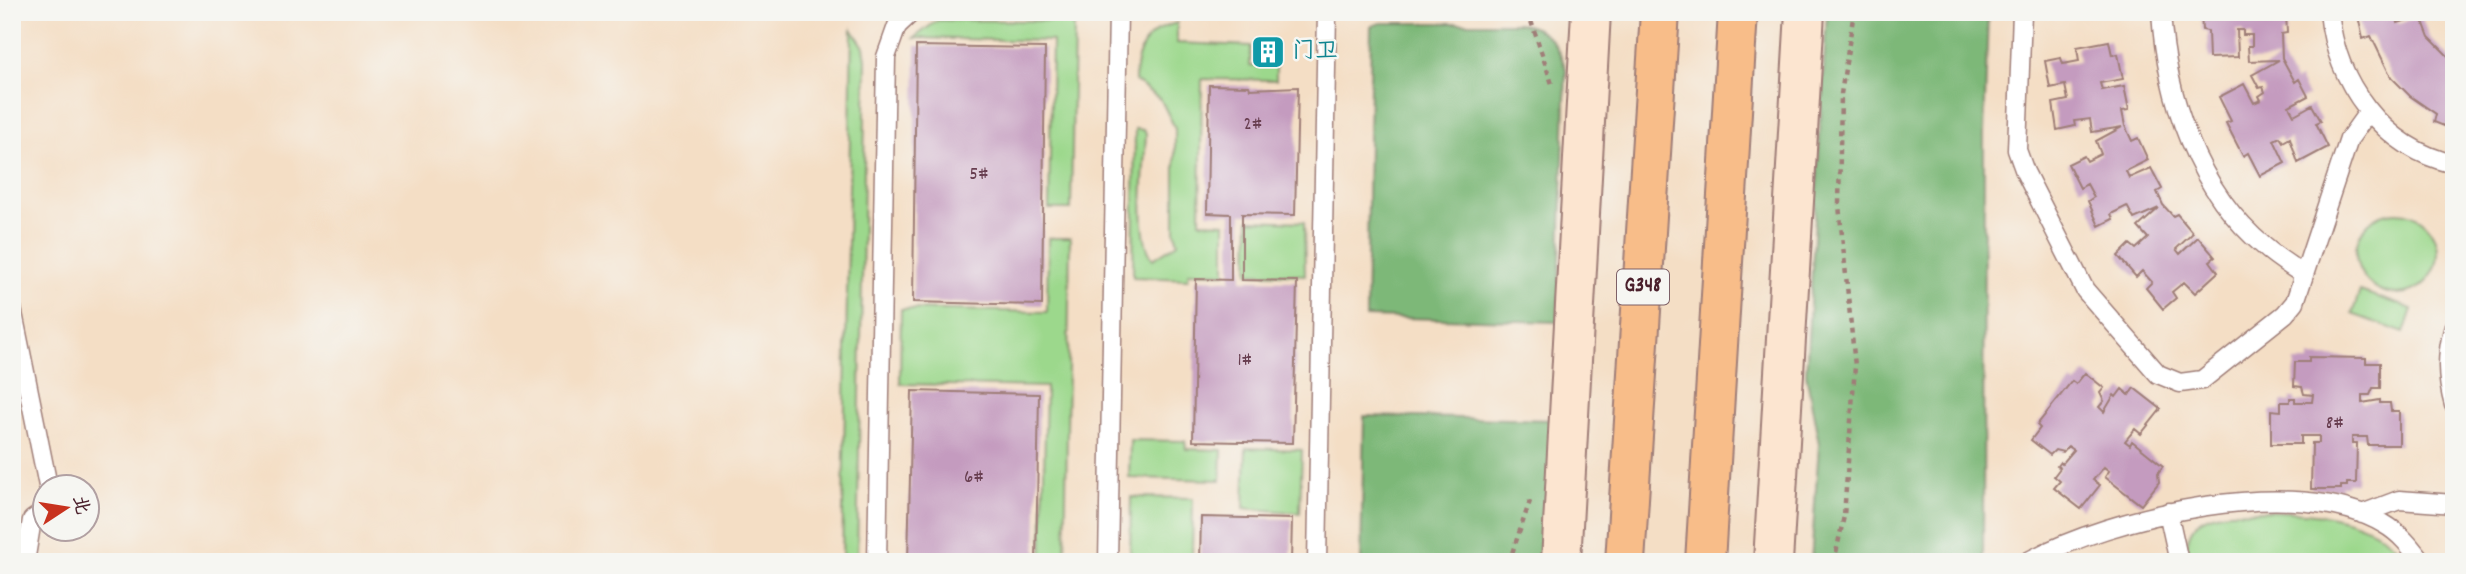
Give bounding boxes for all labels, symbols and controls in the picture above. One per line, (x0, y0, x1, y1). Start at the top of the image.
building icon: 门卫 (1249, 33, 1287, 71)
place label: 门卫 (1292, 36, 1338, 69)
house number: 2# (1243, 112, 1263, 139)
house number: 5# (969, 162, 989, 189)
road number: G348 (1617, 270, 1669, 304)
house number: 1# (1237, 348, 1253, 375)
house number: 8# (2326, 411, 2344, 438)
house number: 6# (964, 465, 984, 492)
north arrow (32, 472, 102, 542)
text: 北 (64, 493, 94, 517)

